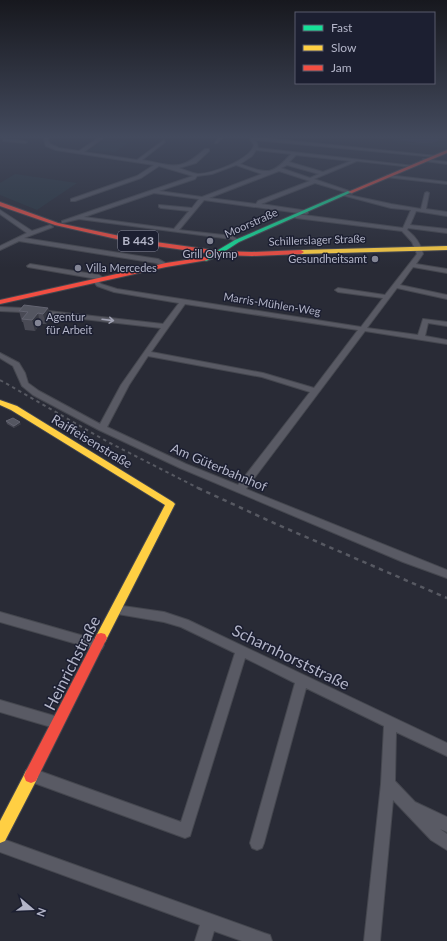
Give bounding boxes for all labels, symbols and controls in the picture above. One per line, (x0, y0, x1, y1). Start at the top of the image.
legend (295, 12, 435, 84)
text: Fast (331, 20, 353, 35)
text: Slow (331, 40, 357, 55)
text: Jam (331, 60, 352, 75)
street label: Moorstraße (222, 205, 280, 240)
road number: B 443 (118, 231, 158, 251)
street label: Schillerslager Straße (268, 231, 366, 248)
marker: Grill Olymp (205, 236, 215, 246)
place label: Grill Olymp (183, 247, 237, 260)
place label: Gesundheitsamt (288, 252, 367, 265)
marker: Gesundheitsamt (370, 254, 380, 264)
place label: Villa Mercedes (86, 261, 157, 274)
marker: Villa Mercedes (73, 263, 83, 273)
street label: Marris-Mühlen-Weg (223, 289, 322, 318)
place label: Agentur für Arbeit (46, 310, 92, 336)
one-way arrow (101, 316, 114, 324)
marker: Agentur für Arbeit (33, 318, 43, 328)
street label: Raiffeisenstraße (49, 411, 135, 472)
street label: Am Güterbahnhof (168, 440, 270, 495)
street label: Heinrichstraße (40, 612, 104, 713)
street label: Scharnhorststraße (229, 620, 353, 693)
north arrow (12, 889, 52, 929)
text: N (34, 906, 49, 919)

